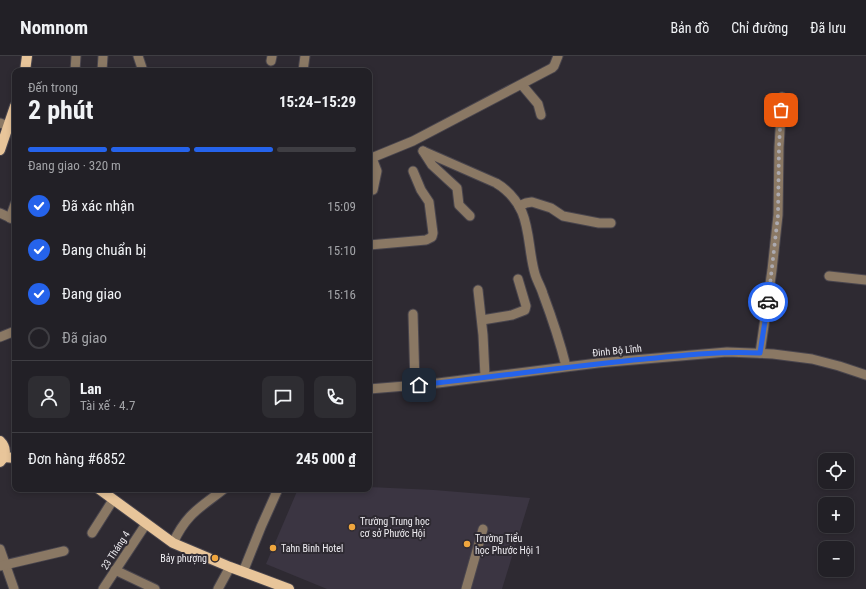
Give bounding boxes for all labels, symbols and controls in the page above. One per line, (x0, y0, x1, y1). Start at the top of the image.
text: Nomnom (20, 16, 88, 39)
text: Bản đồ (670, 20, 709, 36)
text: Chỉ đường (731, 20, 788, 36)
text: Đã lưu (810, 20, 846, 36)
text: Đến trong (28, 80, 78, 95)
text: 15:24–15:29 (279, 93, 356, 111)
pin (764, 93, 798, 127)
text: 2 phút (28, 95, 94, 125)
icon: bag (770, 99, 792, 121)
text: Đang giao · 320 m (28, 158, 121, 173)
icon: check (28, 195, 50, 217)
text: Đã xác nhận (62, 197, 135, 215)
text: 15:09 (327, 199, 356, 214)
icon: check (28, 239, 50, 261)
text: Đang chuẩn bị (62, 241, 146, 259)
text: 15:10 (327, 243, 356, 258)
courier (748, 282, 788, 322)
icon: check (28, 283, 50, 305)
text: Đang giao (62, 285, 122, 303)
text: 15:16 (327, 287, 356, 302)
icon: car (757, 291, 779, 313)
text: Đã giao (62, 329, 107, 347)
street label: Đinh Bộ Lĩnh (592, 342, 643, 360)
pin (402, 368, 436, 402)
icon: home (408, 374, 430, 396)
button: person (28, 376, 70, 418)
button: chat (262, 376, 304, 418)
button: phone (314, 376, 356, 418)
text: Lan (80, 380, 102, 398)
text: Tài xế · 4.7 (80, 398, 135, 413)
text: Đơn hàng #6852 (28, 450, 125, 468)
text: 245 000 ₫ (296, 450, 356, 468)
map controls (818, 453, 854, 577)
button: locate (818, 453, 854, 489)
button: + (818, 497, 854, 533)
place label: Trường Trung học cơ sở Phước Hội (360, 516, 430, 540)
marker: Trường Trung học cơ sở Phước Hội (347, 522, 357, 532)
street label: 23 Tháng 4 (99, 529, 132, 572)
place label: Trường Tiểu học Phước Hội 1 (475, 532, 540, 557)
marker: Trường Tiểu học Phước Hội 1 (462, 539, 472, 549)
button: − (818, 541, 854, 577)
marker: Tahn Binh Hotel (268, 543, 278, 553)
place label: Tahn Binh Hotel (281, 543, 343, 554)
place label: Bảy phượng (160, 553, 207, 565)
marker: Bảy phượng (210, 553, 220, 563)

